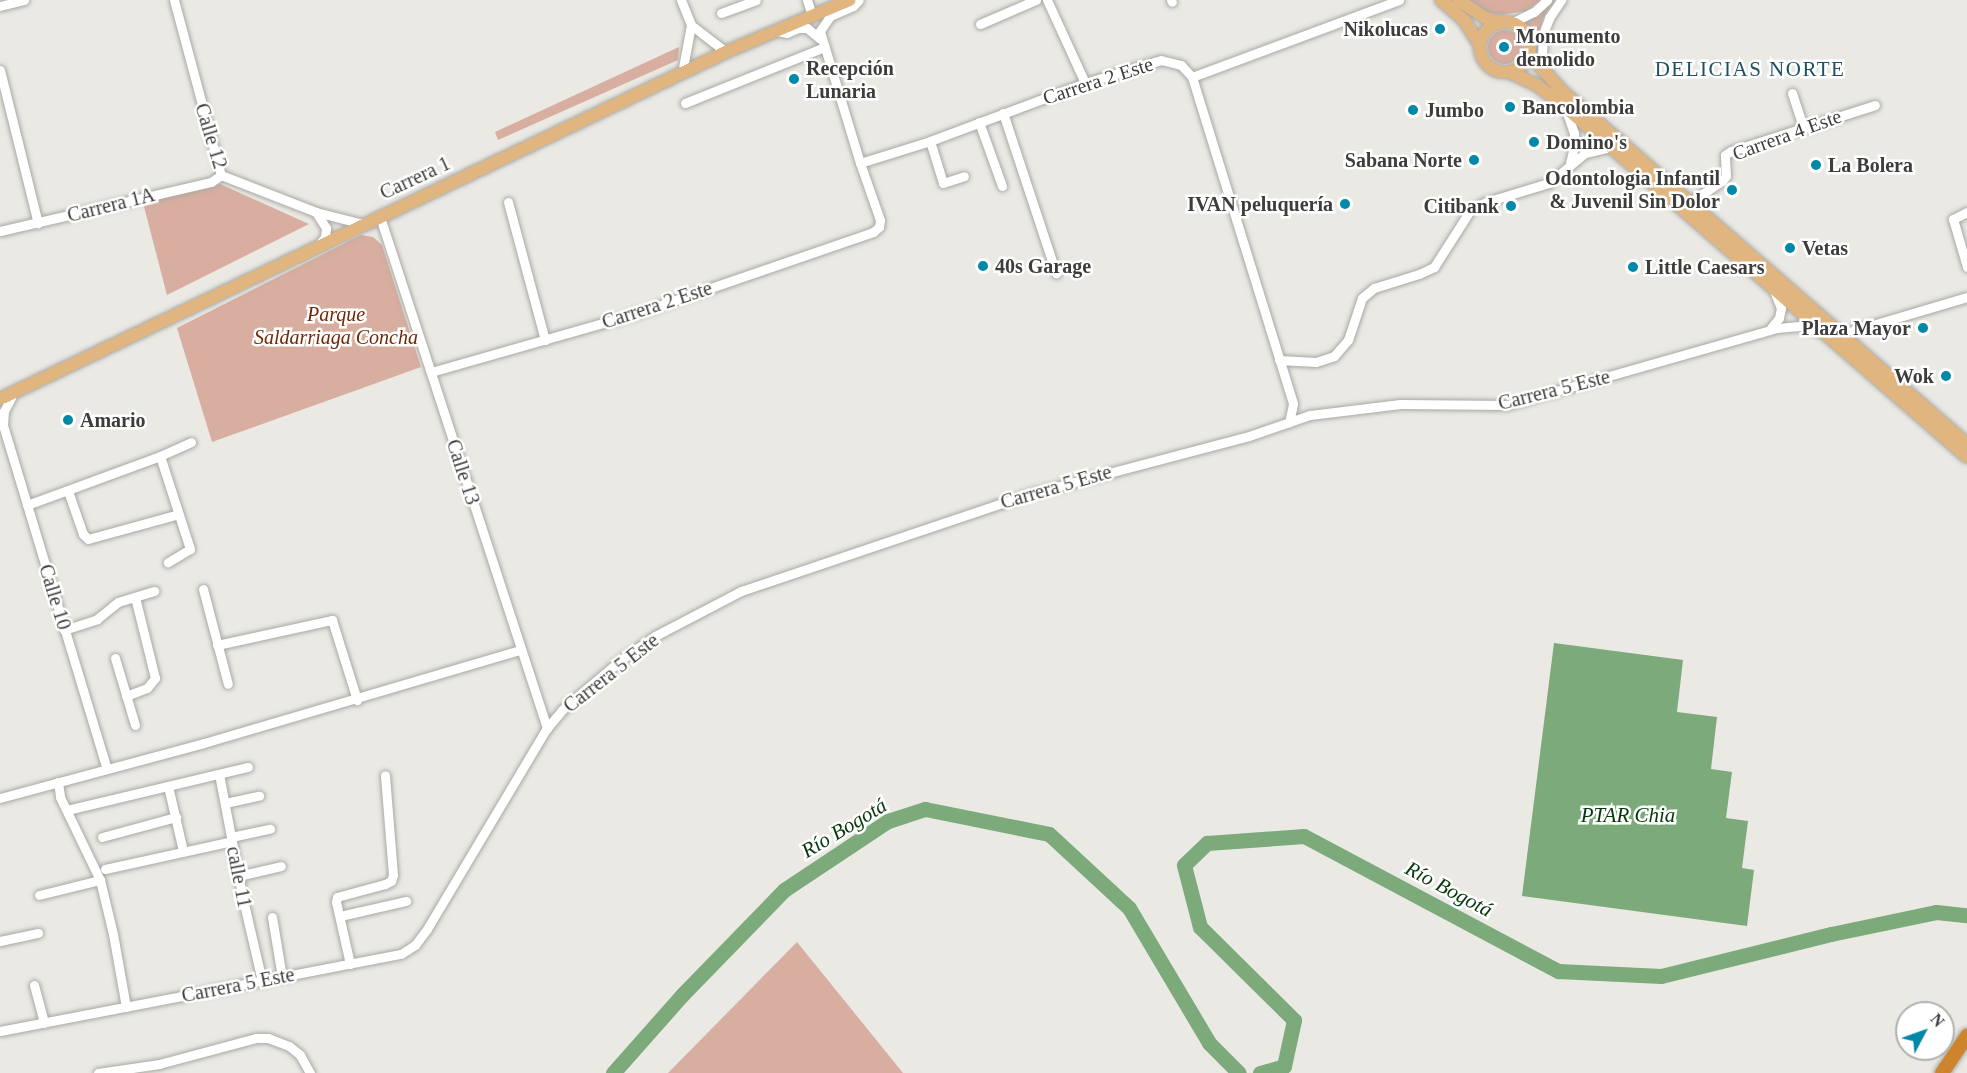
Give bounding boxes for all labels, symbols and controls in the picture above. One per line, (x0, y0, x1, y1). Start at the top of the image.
place label: Nikolucas (1344, 17, 1428, 41)
marker: Nikolucas (1433, 22, 1447, 36)
place label: Monumento demolido (1516, 24, 1620, 71)
marker: Monumento demolido (1497, 40, 1511, 54)
street label: Carrera 2 Este (1040, 52, 1156, 110)
place label: Recepción Lunaria (806, 56, 894, 103)
district label: DELICIAS NORTE (1655, 56, 1845, 82)
marker: Recepción Lunaria (787, 72, 801, 86)
place label: Bancolombia (1522, 95, 1634, 119)
place label: Jumbo (1425, 98, 1484, 122)
street label: Calle 12 (190, 100, 232, 172)
marker: Bancolombia (1503, 100, 1517, 114)
marker: Jumbo (1406, 103, 1420, 117)
street label: Carrera 4 Este (1729, 104, 1845, 166)
place label: Domino's (1546, 130, 1627, 154)
marker: Domino's (1527, 135, 1541, 149)
place label: Sabana Norte (1345, 148, 1462, 172)
street label: Carrera 1 (376, 151, 454, 205)
marker: Sabana Norte (1467, 153, 1481, 167)
place label: La Bolera (1828, 153, 1913, 177)
marker: La Bolera (1809, 158, 1823, 172)
place label: Odontologia Infantil & Juvenil Sin Dolor (1545, 166, 1720, 213)
street label: Carrera 1A (65, 183, 157, 227)
marker: Odontologia Infantil & Juvenil Sin Dolor (1725, 183, 1739, 197)
place label: IVAN peluquería (1187, 192, 1333, 216)
place label: Citibank (1423, 194, 1499, 218)
marker: IVAN peluquería (1338, 197, 1352, 211)
marker: Citibank (1504, 199, 1518, 213)
place label: Vetas (1802, 236, 1848, 260)
marker: Vetas (1783, 241, 1797, 255)
place label: 40s Garage (995, 254, 1091, 278)
place label: Little Caesars (1645, 255, 1764, 279)
marker: 40s Garage (976, 259, 990, 273)
marker: Little Caesars (1626, 260, 1640, 274)
street label: Carrera 2 Este (599, 276, 715, 334)
park label: Parque Saldarriaga Concha (254, 302, 418, 349)
place label: Plaza Mayor (1802, 316, 1911, 340)
marker: Plaza Mayor (1916, 321, 1930, 335)
place label: Wok (1894, 364, 1934, 388)
street label: Carrera 5 Este (1496, 365, 1612, 415)
marker: Wok (1939, 369, 1953, 383)
place label: Amario (80, 408, 146, 432)
marker: Amario (61, 413, 75, 427)
street label: Calle 13 (441, 436, 485, 508)
street label: Carrera 5 Este (998, 460, 1114, 514)
street label: Calle 10 (34, 561, 76, 633)
street label: Carrera 5 Este (559, 628, 663, 718)
water label: Río Bogotá (797, 793, 891, 863)
water label: PTAR Chia (1581, 802, 1675, 828)
street label: calle 11 (221, 844, 257, 910)
water label: Río Bogotá (1401, 856, 1497, 922)
street label: Carrera 5 Este (180, 962, 296, 1008)
north arrow (1895, 1001, 1955, 1061)
text: N (1927, 1010, 1948, 1030)

